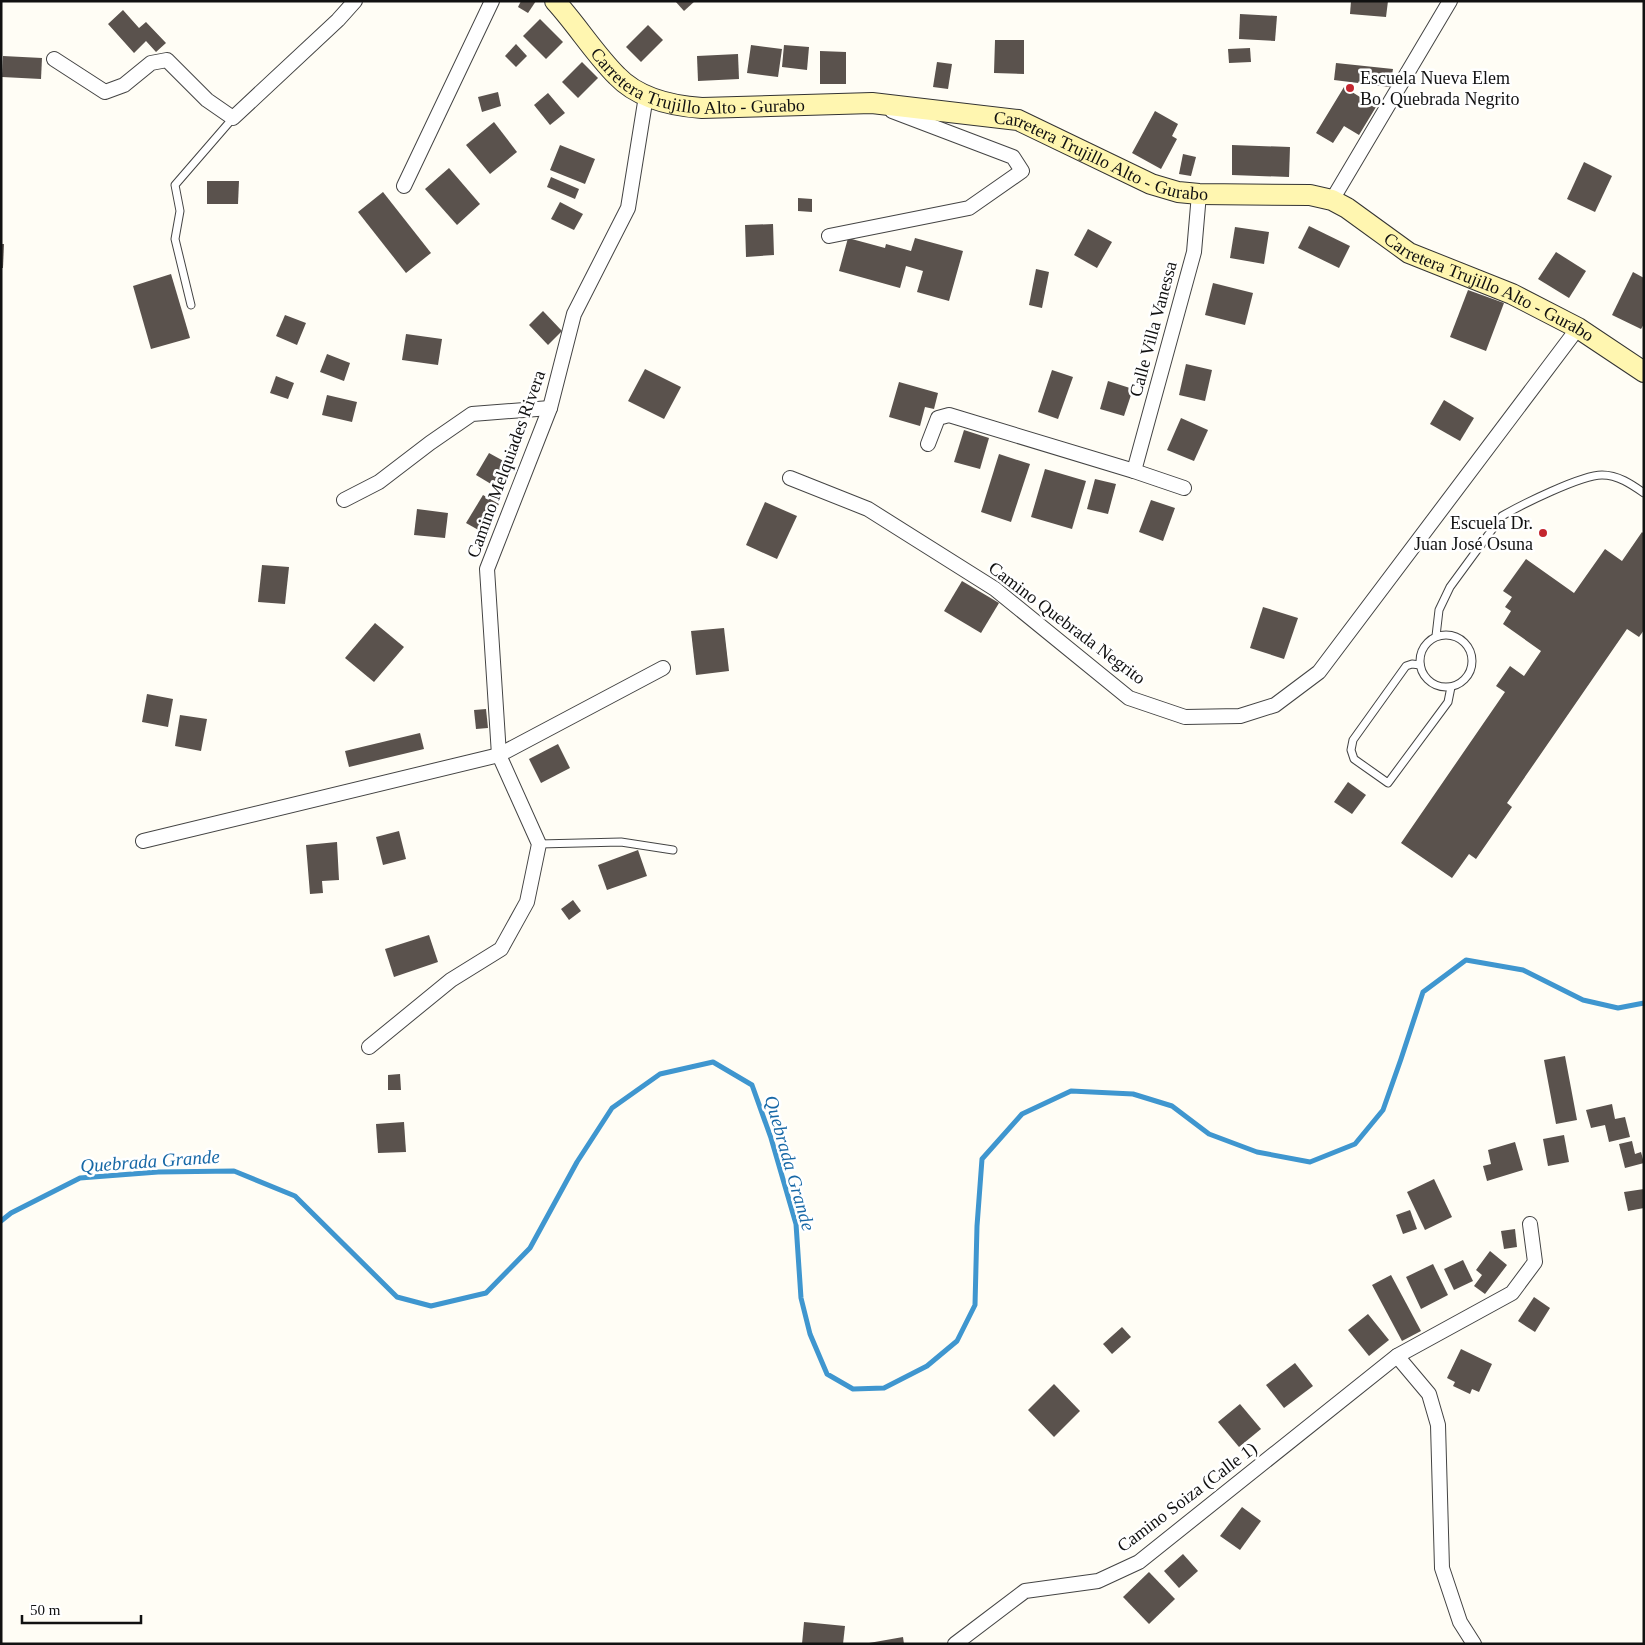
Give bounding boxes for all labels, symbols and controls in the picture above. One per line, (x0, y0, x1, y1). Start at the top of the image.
street label: Carretera Trujillo Alto - Gurabo (587, 44, 805, 118)
place label: Escuela Nueva Elem Bo. Quebrada Negrito (1360, 68, 1519, 109)
marker: Escuela Nueva Elem Bo. Quebrada Negrito (1344, 82, 1356, 94)
street label: Carretera Trujillo Alto - Gurabo (993, 107, 1208, 204)
street label: Carretera Trujillo Alto - Gurabo (1380, 228, 1598, 346)
street label: Calle Villa Vanessa (1125, 259, 1181, 399)
street label: Camino Melquiades Rivera (463, 368, 549, 560)
place label: Escuela Dr. Juan José Osuna (1414, 513, 1533, 554)
marker: Escuela Dr. Juan José Osuna (1537, 527, 1549, 539)
street label: Camino Quebrada Negrito (985, 558, 1149, 688)
water label: Quebrada Grande (761, 1093, 819, 1233)
water label: Quebrada Grande (80, 1146, 220, 1176)
street label: Camino Soiza (Calle 1) (1113, 1438, 1261, 1557)
scale bar (22, 1592, 141, 1624)
text: 50 m (30, 1602, 61, 1618)

